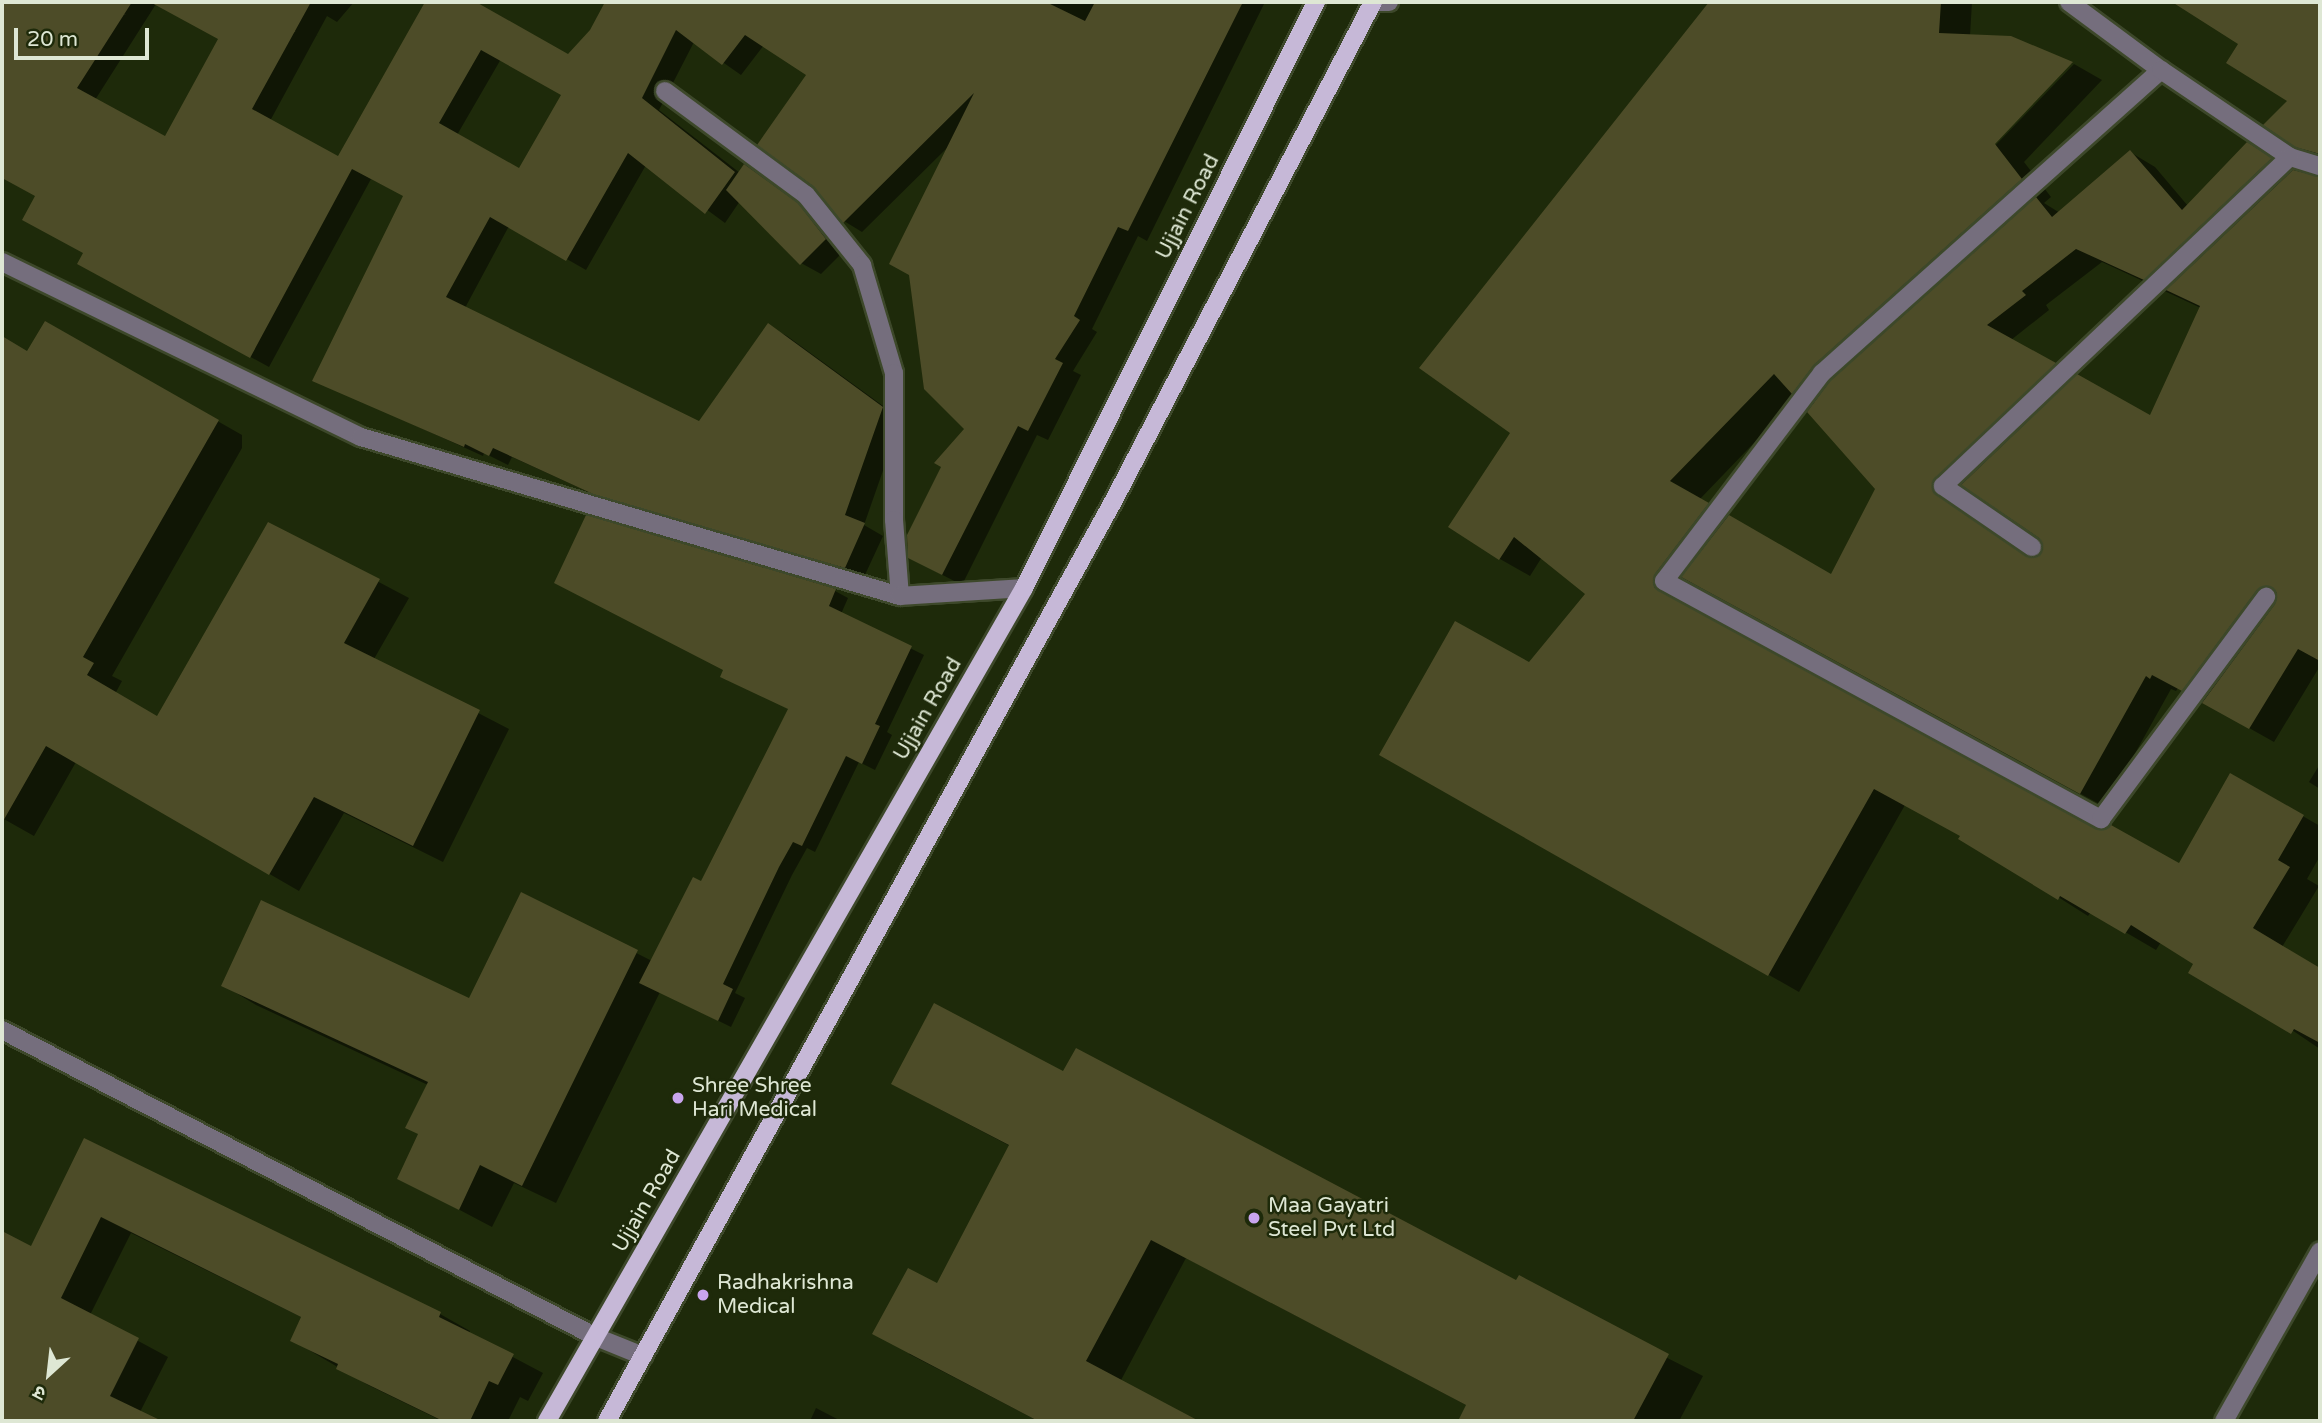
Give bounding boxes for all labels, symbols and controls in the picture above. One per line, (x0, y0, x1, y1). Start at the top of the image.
scale bar (18, 14, 152, 58)
text: 20 m (27, 27, 78, 52)
street label: Ujjain Road (1151, 150, 1225, 264)
street label: Ujjain Road (889, 653, 967, 765)
place label: Shree Shree Hari Medical (692, 1073, 817, 1123)
marker: Shree Shree Hari Medical (670, 1090, 686, 1106)
street label: Ujjain Road (608, 1145, 686, 1257)
place label: Maa Gayatri Steel Pvt Ltd (1268, 1193, 1395, 1243)
marker: Maa Gayatri Steel Pvt Ltd (1246, 1210, 1262, 1226)
place label: Radhakrishna Medical (717, 1270, 854, 1320)
marker: Radhakrishna Medical (695, 1287, 711, 1303)
north arrow (14, 1339, 84, 1409)
text: उ (30, 1380, 49, 1405)

